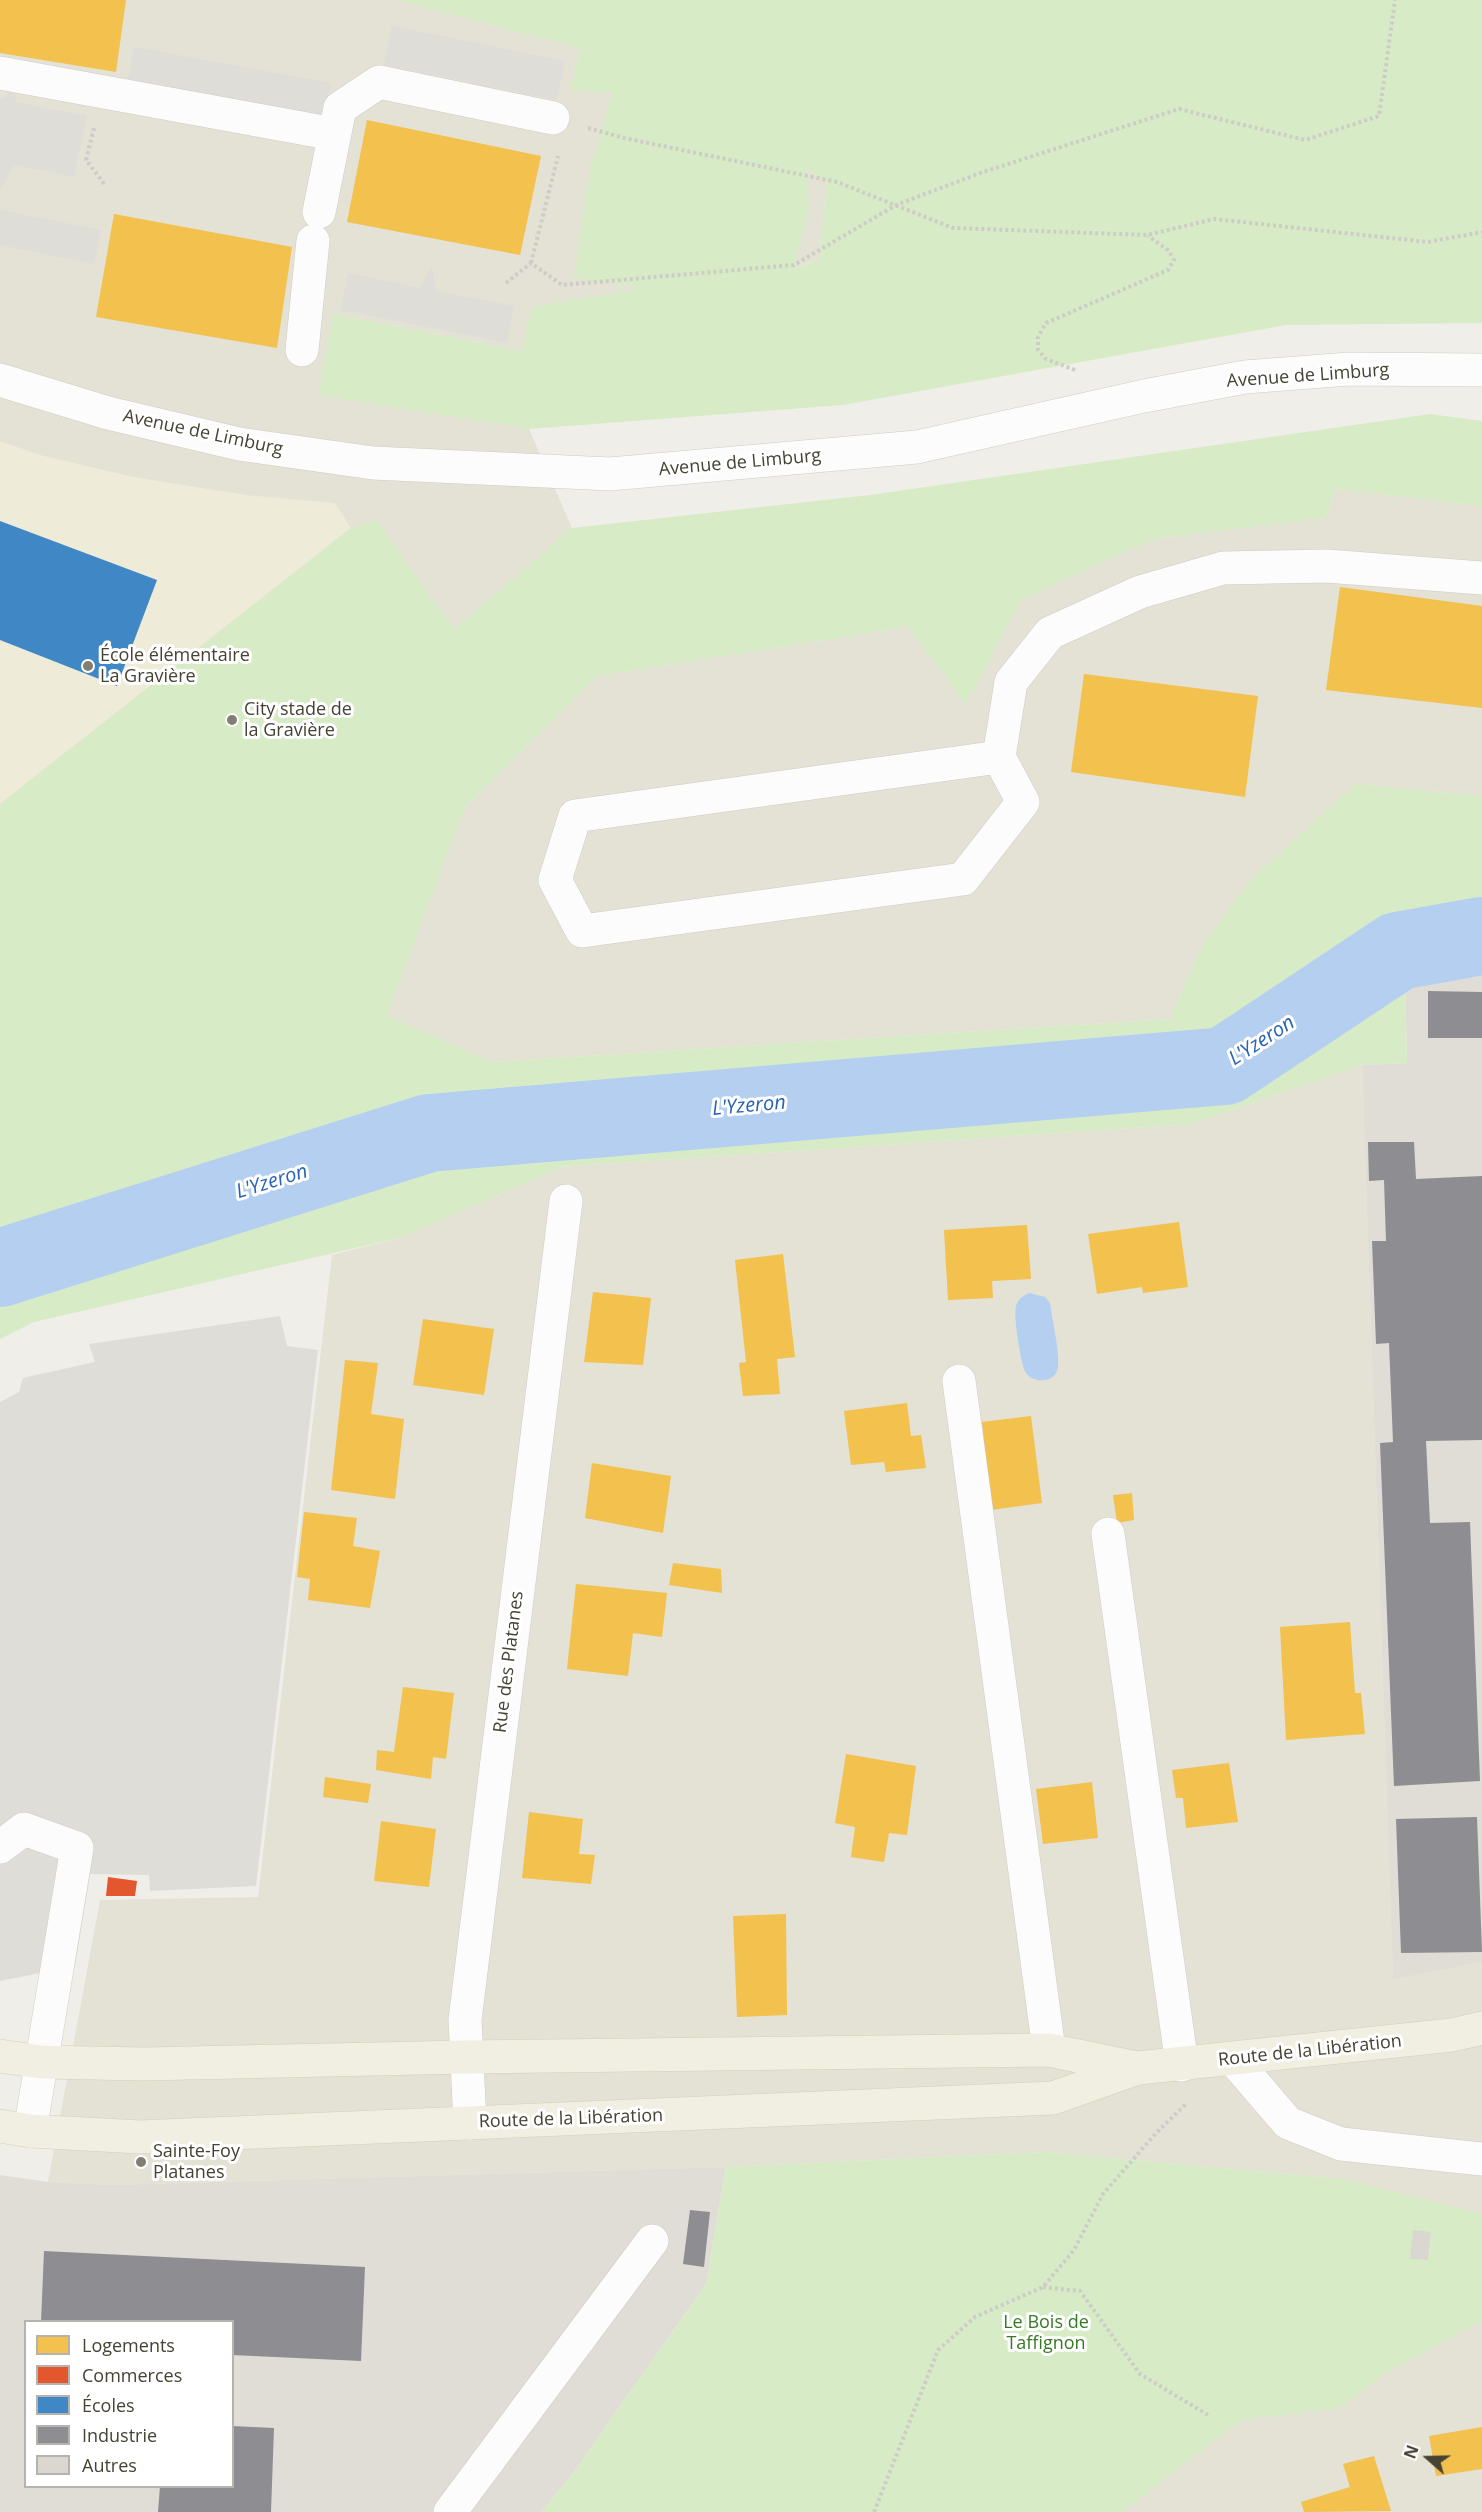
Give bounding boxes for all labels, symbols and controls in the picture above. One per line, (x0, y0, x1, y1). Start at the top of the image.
street label: Avenue de Limburg (1226, 360, 1390, 392)
street label: Avenue de Limburg (121, 405, 285, 461)
street label: Avenue de Limburg (658, 445, 822, 481)
place label: École élémentaire La Gravière (100, 645, 250, 688)
marker: École élémentaire La Gravière (81, 659, 95, 673)
place label: City stade de la Gravière (244, 699, 352, 742)
marker: City stade de la Gravière (225, 713, 239, 727)
water label: L'Yzeron (1225, 1011, 1299, 1071)
water label: L'Yzeron (711, 1091, 787, 1121)
water label: L'Yzeron (233, 1160, 311, 1204)
street label: Rue des Platanes (490, 1590, 528, 1734)
street label: Route de la Libération (1217, 2031, 1403, 2071)
street label: Route de la Libération (478, 2105, 664, 2133)
place label: Sainte-Foy Platanes (153, 2141, 240, 2184)
marker: Sainte-Foy Platanes (134, 2155, 148, 2169)
park label: Le Bois de Taffignon (1003, 2312, 1089, 2354)
legend (24, 2320, 234, 2488)
text: Logements (82, 2333, 175, 2357)
text: Commerces (82, 2363, 182, 2387)
text: Écoles (82, 2393, 135, 2417)
text: Industrie (82, 2423, 157, 2447)
north arrow (1398, 2428, 1458, 2488)
text: N (1399, 2442, 1424, 2462)
text: Autres (82, 2453, 137, 2477)

